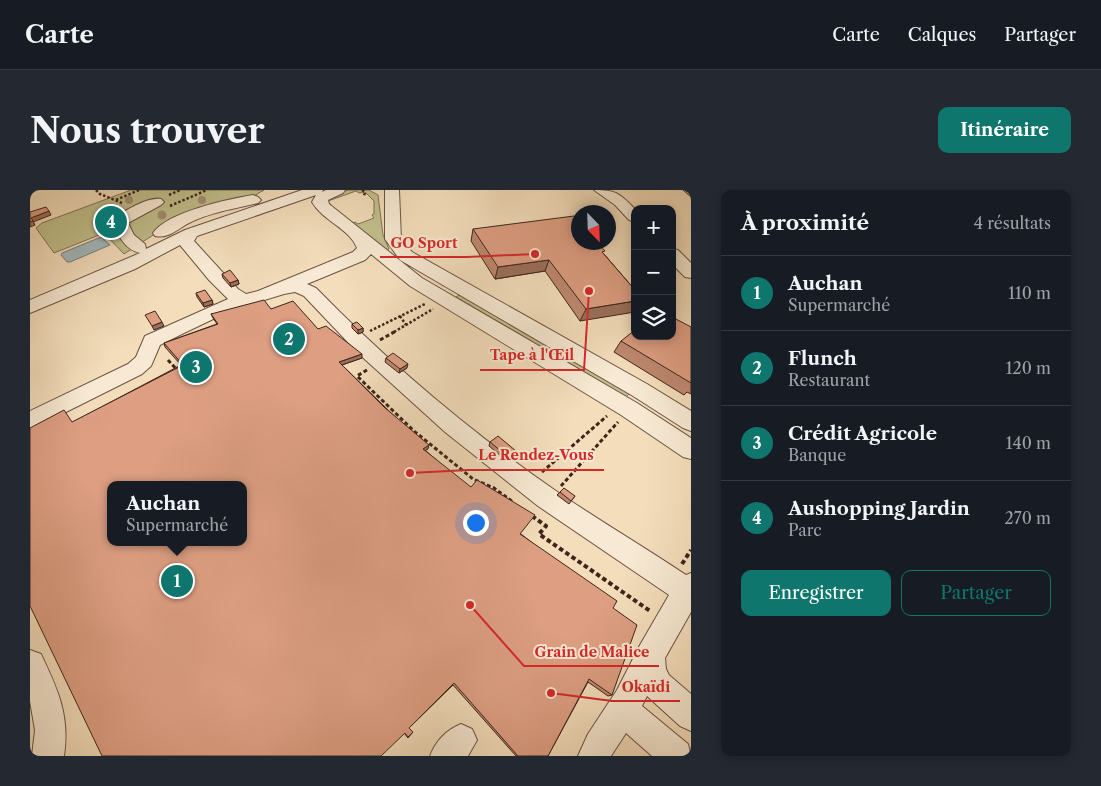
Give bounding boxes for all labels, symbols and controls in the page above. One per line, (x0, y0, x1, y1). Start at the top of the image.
text: Carte (25, 20, 94, 49)
text: Carte (832, 24, 880, 46)
text: Calques (908, 24, 976, 46)
text: Partager (1004, 24, 1076, 46)
button: Itinéraire (938, 107, 1071, 153)
text: Nous trouver (30, 109, 265, 152)
pin: 4 (95, 203, 127, 241)
north arrow (571, 205, 616, 250)
map controls (631, 205, 676, 340)
button: + (631, 205, 676, 250)
text: À proximité (741, 210, 869, 235)
text: 4 résultats (974, 213, 1051, 233)
callout: GO Sport (380, 228, 467, 257)
text: GO Sport (390, 234, 458, 252)
button: − (631, 250, 676, 295)
text: Auchan (788, 272, 863, 295)
text: 1 (753, 283, 761, 303)
text: 110 m (1008, 283, 1051, 303)
button: layers (631, 295, 676, 340)
text: Supermarché (788, 295, 890, 315)
pin: 2 (273, 320, 305, 358)
callout: Tape à l'Œil (480, 341, 584, 370)
text: Tape à l'Œil (490, 346, 574, 364)
text: Flunch (788, 347, 857, 370)
pin: 3 (180, 348, 212, 386)
text: 2 (752, 358, 762, 378)
text: 120 m (1006, 358, 1051, 378)
text: Restaurant (788, 370, 870, 390)
text: Crédit Agricole (788, 422, 937, 445)
text: 3 (752, 433, 762, 453)
text: 140 m (1006, 433, 1051, 453)
callout: Le Rendez-Vous (468, 441, 604, 470)
text: Banque (788, 445, 846, 465)
text: Le Rendez-Vous (478, 446, 594, 464)
popup (107, 481, 247, 546)
text: Auchan (126, 492, 200, 515)
text: Aushopping Jardin (788, 497, 970, 520)
text: 4 (752, 508, 762, 528)
text: 270 m (1005, 508, 1051, 528)
your location (463, 510, 489, 536)
text: Supermarché (126, 515, 228, 535)
text: Parc (788, 520, 822, 540)
pin: 1 (161, 562, 193, 600)
button: Enregistrer (741, 570, 891, 616)
button: Partager (901, 570, 1051, 616)
callout: Grain de Malice (524, 637, 659, 666)
text: Grain de Malice (535, 643, 649, 661)
callout: Okaïdi (612, 672, 680, 701)
text: Okaïdi (622, 678, 670, 696)

